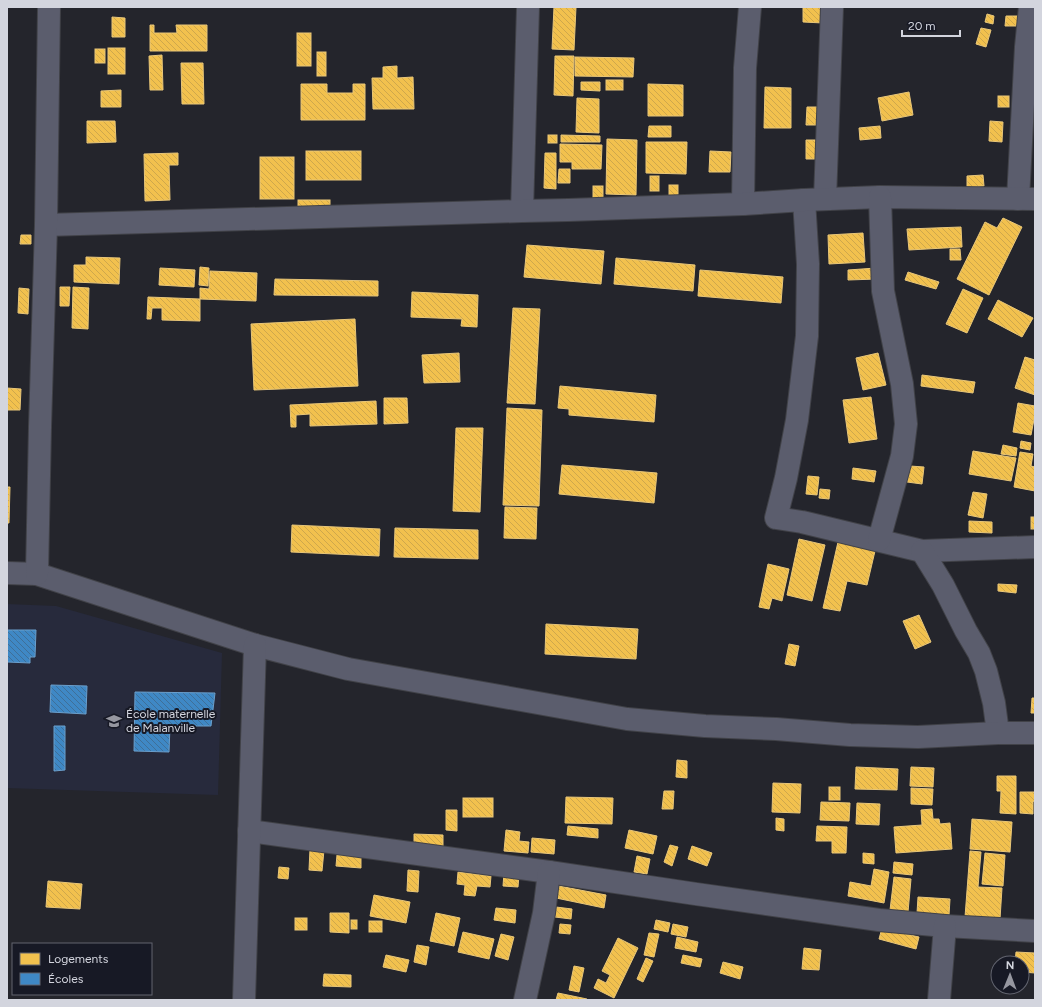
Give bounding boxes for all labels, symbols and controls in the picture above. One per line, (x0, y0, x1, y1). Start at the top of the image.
scale bar (902, 12, 960, 38)
text: 20 m (908, 19, 936, 33)
place label: École maternelle de Malanville (126, 707, 216, 735)
school or university icon: École maternelle de Malanville (105, 712, 123, 730)
legend (12, 943, 152, 995)
text: Logements (48, 952, 109, 966)
north arrow (990, 955, 1030, 995)
text: N (1006, 959, 1015, 972)
text: Écoles (48, 972, 84, 986)

